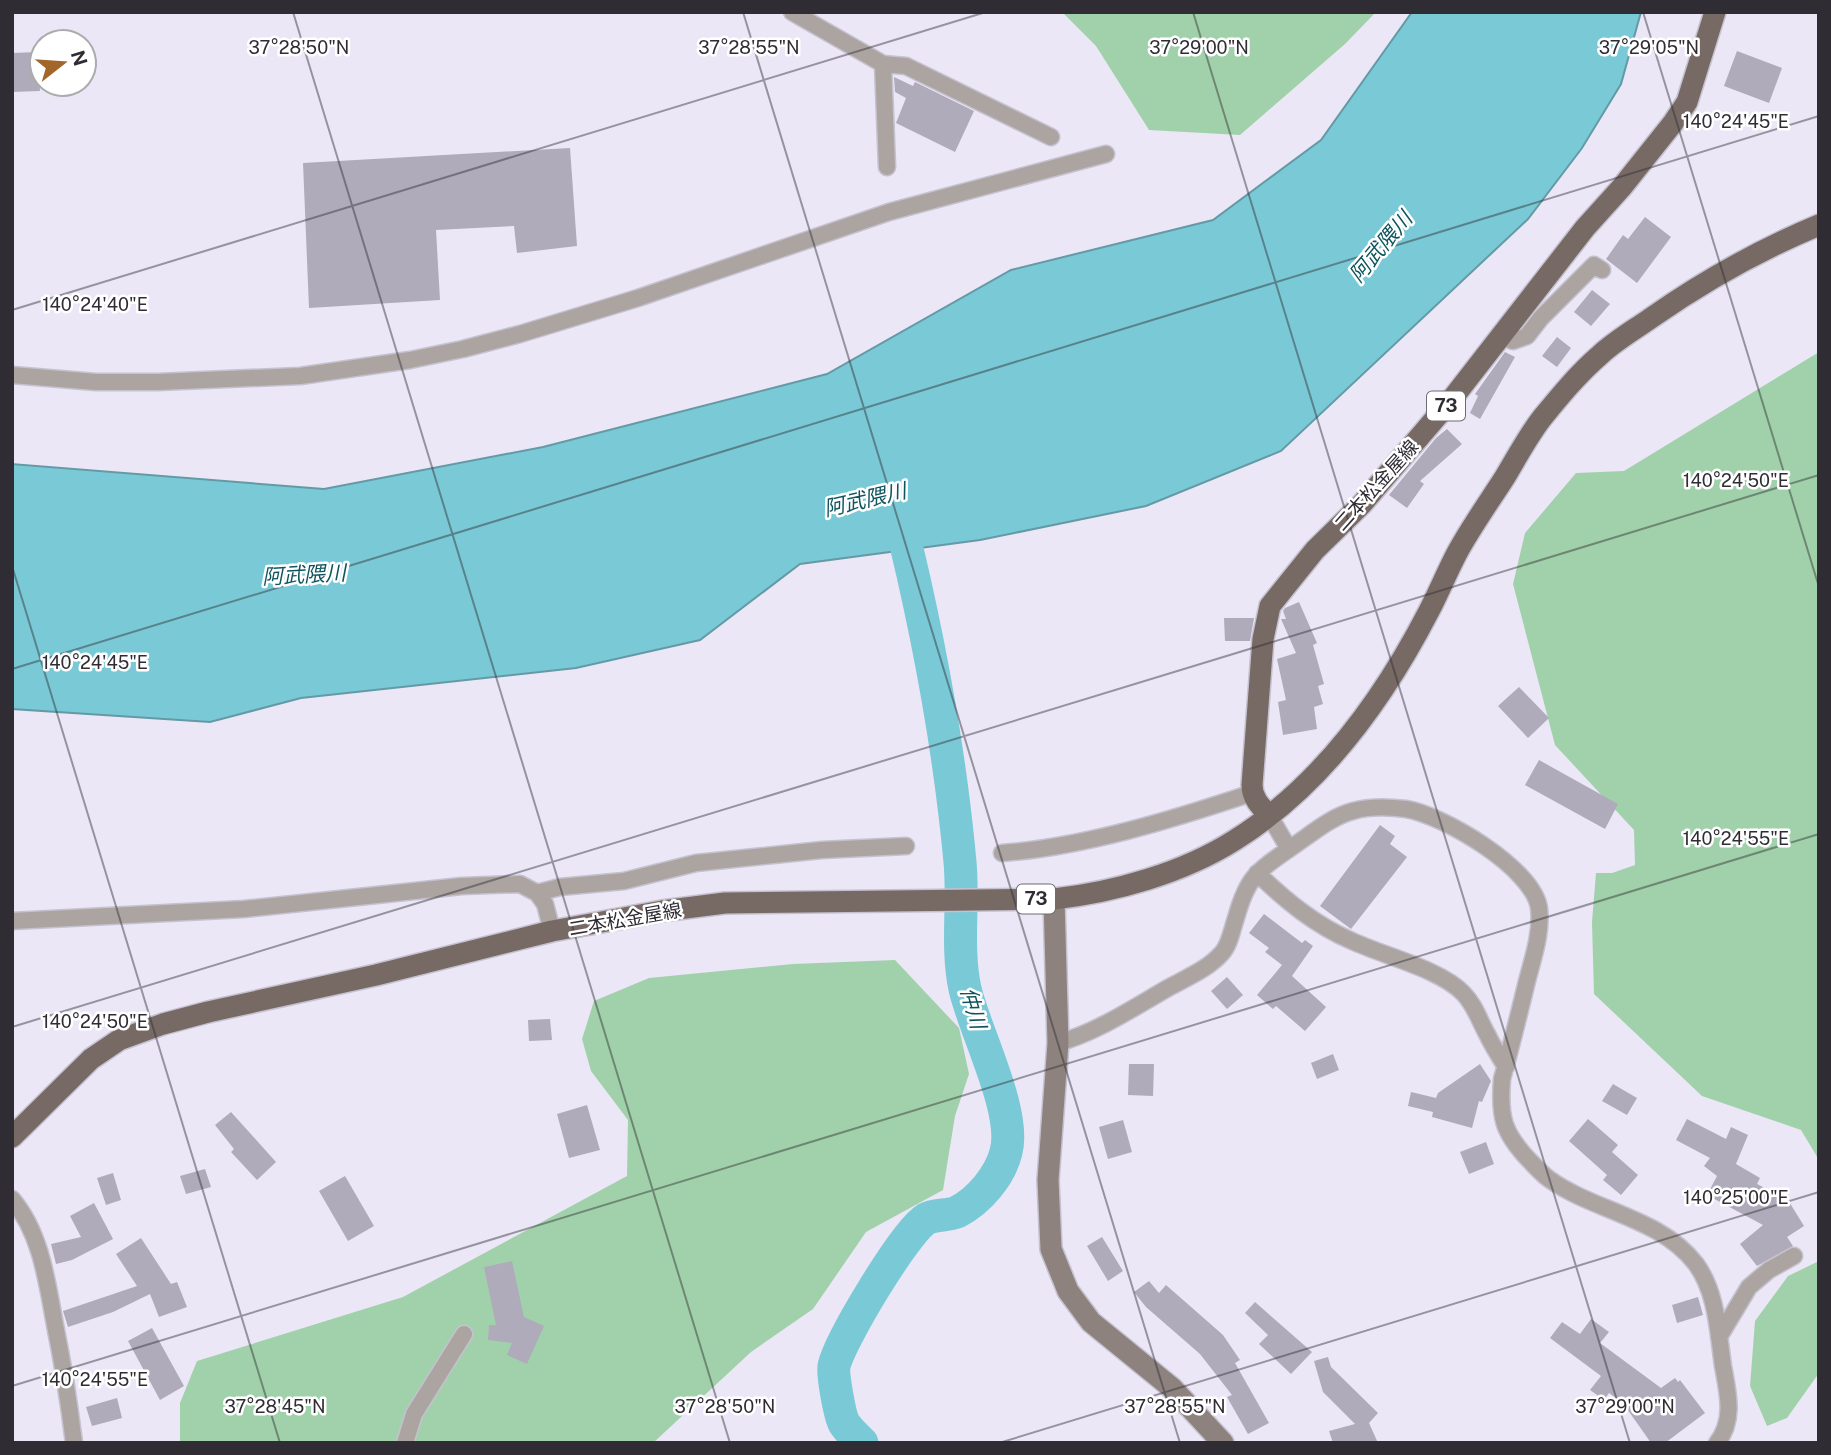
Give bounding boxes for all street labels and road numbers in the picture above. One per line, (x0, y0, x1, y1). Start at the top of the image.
road number: 73 (1427, 392, 1465, 420)
street label: 二本松金屋線 (1330, 435, 1422, 535)
road number: 73 (1017, 884, 1055, 914)
street label: 二本松金屋線 (567, 898, 683, 940)

